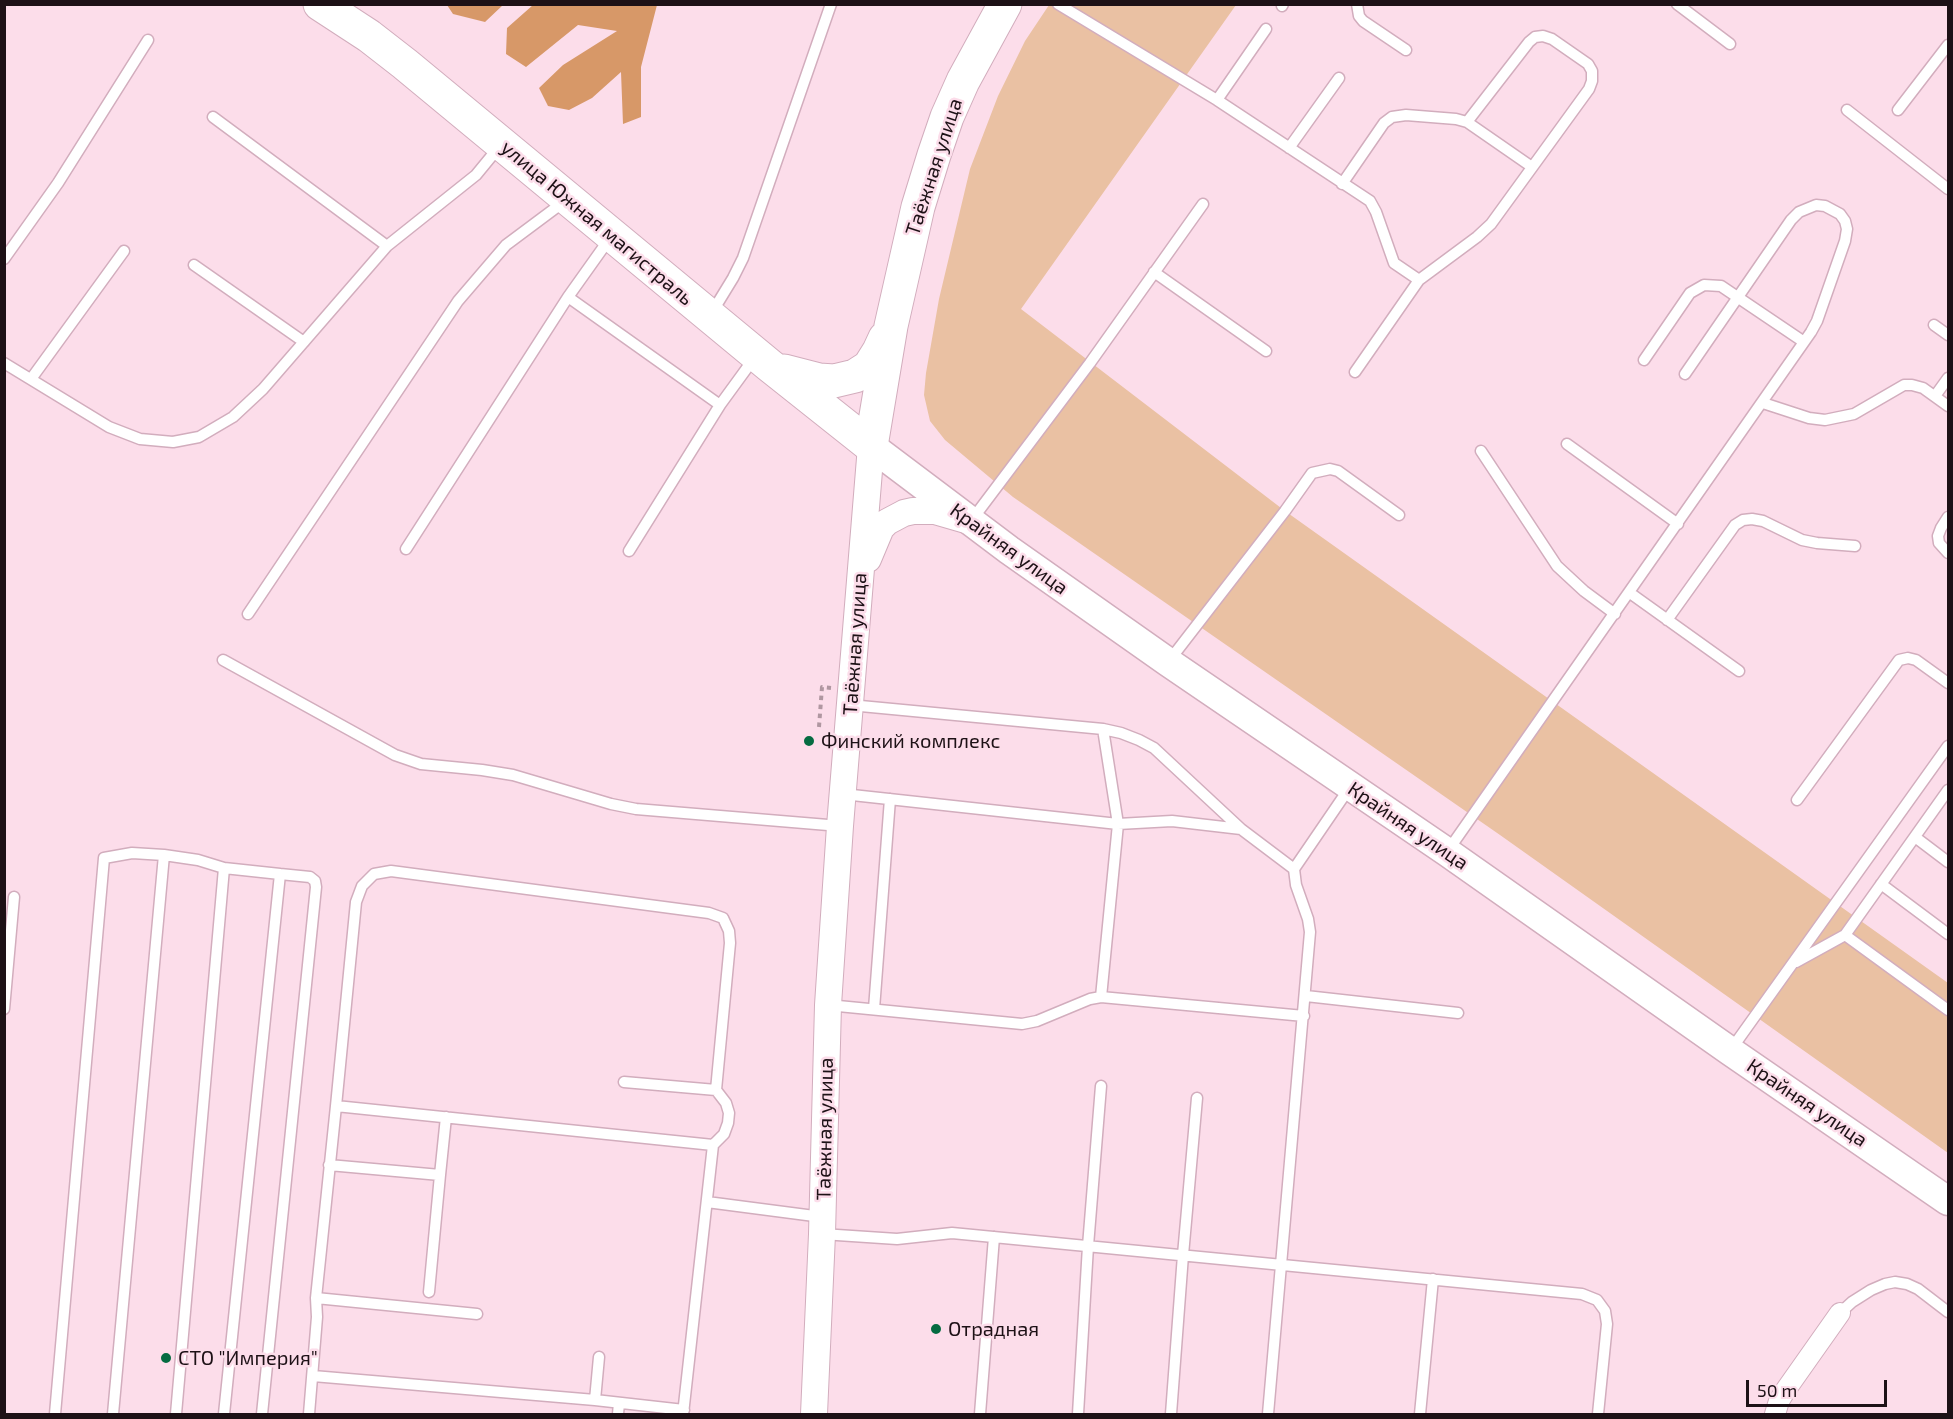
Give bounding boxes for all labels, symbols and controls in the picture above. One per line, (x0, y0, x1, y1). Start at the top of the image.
street label: Таёжная улица (900, 95, 968, 239)
street label: улица Южная магистраль (496, 136, 698, 310)
street label: Крайняя улица (945, 498, 1073, 600)
street label: Таёжная улица (838, 572, 872, 716)
place label: Финский комплекс (821, 729, 1000, 753)
marker: Финский комплекс (802, 734, 816, 748)
street label: Крайняя улица (1343, 777, 1473, 875)
street label: Крайняя улица (1742, 1054, 1872, 1152)
street label: Таёжная улица (812, 1057, 838, 1201)
place label: Отрадная (948, 1317, 1039, 1341)
marker: Отрадная (929, 1322, 943, 1336)
place label: СТО "Империя" (178, 1346, 318, 1370)
marker: СТО "Империя" (159, 1351, 173, 1365)
scale bar (1749, 1368, 1890, 1406)
text: 50 m (1757, 1379, 1797, 1401)

